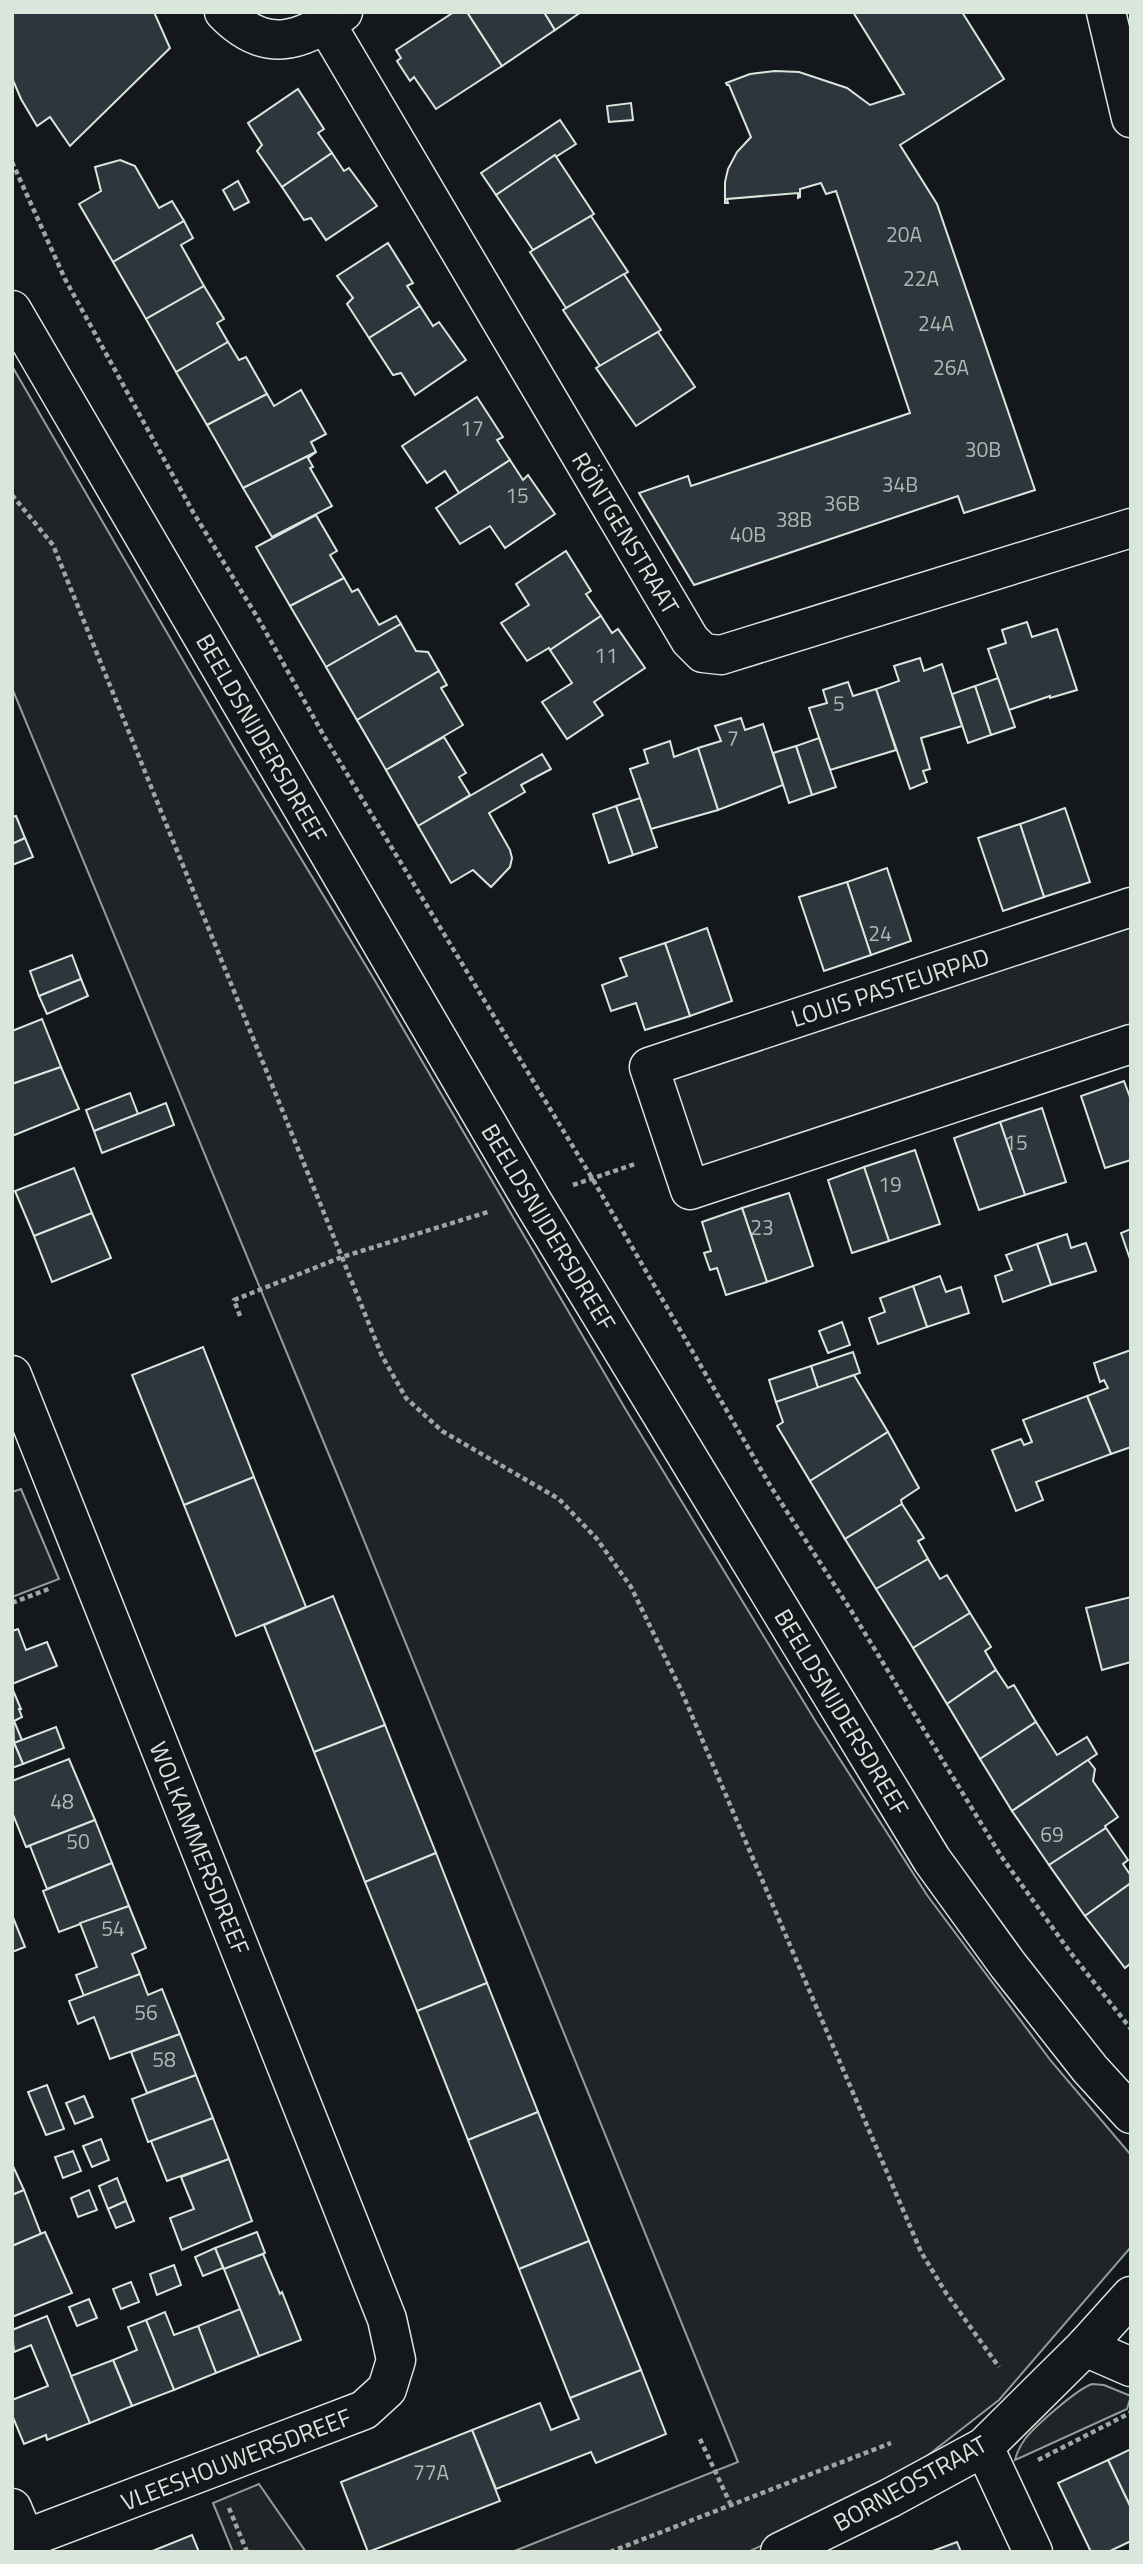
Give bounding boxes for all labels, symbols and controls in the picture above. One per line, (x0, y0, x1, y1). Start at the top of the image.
house number: 20A (886, 218, 922, 250)
house number: 22A (903, 262, 939, 294)
house number: 24A (918, 307, 954, 339)
house number: 26A (933, 351, 969, 383)
house number: 17 (460, 412, 484, 444)
house number: 30B (965, 433, 1001, 465)
street label: RÖNTGENSTRAAT (563, 445, 689, 621)
house number: 34B (882, 468, 918, 500)
house number: 15 (505, 479, 529, 511)
house number: 36B (824, 487, 860, 519)
house number: 38B (776, 503, 812, 535)
house number: 40B (730, 518, 766, 550)
street label: BEELDSNIJDERSDREEF (187, 627, 337, 849)
house number: 11 (594, 639, 618, 671)
house number: 5 (833, 687, 845, 719)
house number: 7 (727, 722, 739, 754)
house number: 24 (868, 917, 892, 949)
street label: LOUIS PASTEURPAD (786, 938, 994, 1036)
street label: BEELDSNIJDERSDREEF (473, 1116, 625, 1338)
house number: 15 (1004, 1126, 1028, 1158)
house number: 19 (878, 1168, 902, 1200)
house number: 23 (750, 1211, 774, 1243)
street label: BEELDSNIJDERSDREEF (766, 1601, 918, 1823)
street label: WOLKAMMERSDREEF (141, 1736, 259, 1960)
house number: 48 (50, 1785, 74, 1817)
house number: 69 (1040, 1818, 1064, 1850)
house number: 50 (66, 1825, 90, 1857)
house number: 54 (101, 1912, 125, 1944)
house number: 56 (134, 1996, 158, 2028)
house number: 58 (152, 2043, 176, 2075)
street label: VLEESHOUWERSDREEF (116, 2398, 356, 2520)
street label: BORNEOSTRAAT (827, 2426, 994, 2540)
house number: 77A (413, 2456, 449, 2488)

